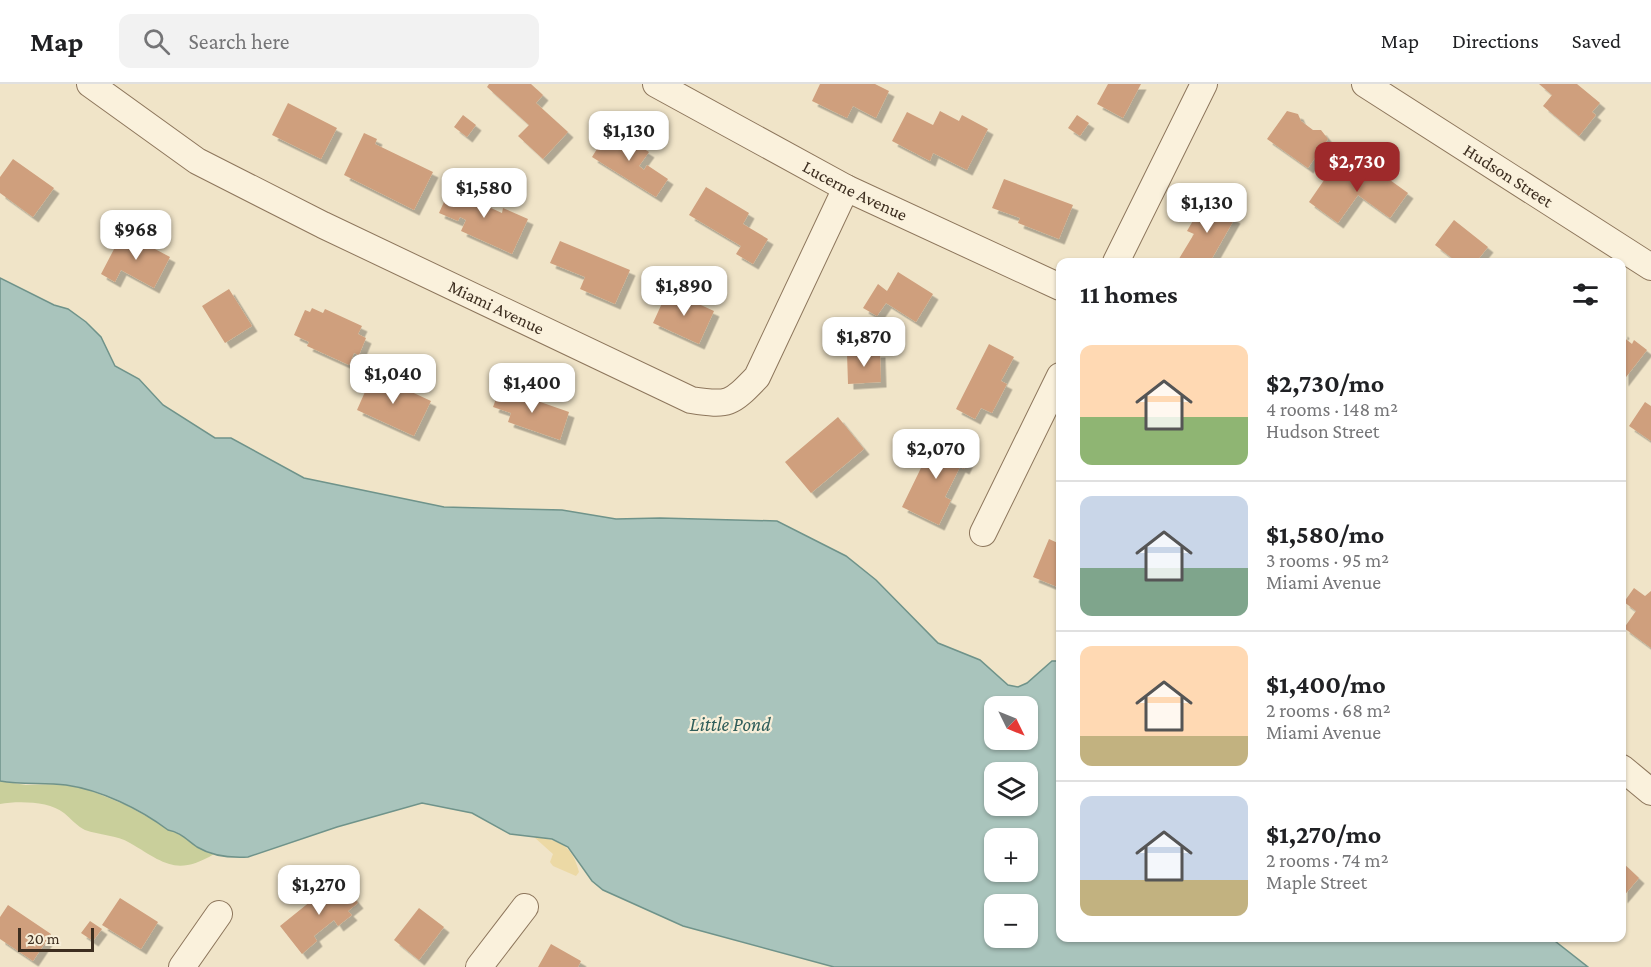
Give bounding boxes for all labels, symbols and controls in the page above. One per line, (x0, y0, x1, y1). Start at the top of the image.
search box (119, 14, 539, 68)
icon: search (140, 25, 173, 58)
text: Map (30, 26, 83, 57)
text: Search here (188, 29, 289, 54)
text: Map (1381, 29, 1419, 53)
text: Directions (1452, 29, 1539, 53)
text: Saved (1572, 29, 1621, 53)
pin: $1,130 (580, 111, 678, 162)
text: $1,130 (603, 119, 655, 141)
street label: Hudson Street (1460, 140, 1557, 212)
pin: $2,730 (1308, 142, 1406, 193)
text: $2,730 (1329, 150, 1385, 172)
street label: Lucerne Avenue (799, 156, 911, 225)
pin: $1,580 (435, 168, 533, 219)
text: $1,580 (456, 176, 512, 198)
pin: $1,130 (1158, 183, 1256, 234)
text: $1,130 (1181, 191, 1233, 213)
pin: $968 (100, 210, 172, 261)
text: $968 (114, 218, 158, 240)
pin: $1,890 (635, 266, 733, 317)
text: $1,890 (655, 274, 713, 296)
street label: Miami Avenue (445, 276, 547, 339)
icon: filters (1569, 278, 1602, 311)
text: 11 homes (1080, 280, 1178, 309)
pin: $1,870 (815, 317, 913, 368)
text: $1,870 (836, 325, 892, 347)
pin: $1,040 (344, 354, 442, 405)
text: $1,040 (364, 362, 422, 384)
pin: $1,400 (483, 363, 581, 414)
icon: home (1128, 369, 1200, 441)
text: $2,730/mo (1266, 369, 1384, 398)
text: $1,400 (503, 371, 561, 393)
text: 4 rooms · 148 m² (1266, 398, 1398, 420)
text: Hudson Street (1266, 420, 1379, 442)
pin: $2,070 (887, 429, 985, 480)
text: $2,070 (907, 437, 965, 459)
icon: home (1128, 520, 1200, 592)
text: $1,580/mo (1266, 520, 1384, 549)
text: 3 rooms · 95 m² (1266, 549, 1389, 571)
text: Miami Avenue (1266, 571, 1381, 593)
icon: home (1128, 670, 1200, 742)
text: $1,400/mo (1266, 670, 1386, 699)
north arrow (984, 696, 1038, 750)
map controls (984, 696, 1038, 948)
text: 2 rooms · 68 m² (1266, 699, 1391, 721)
water label: Little Pond (689, 713, 771, 735)
text: Miami Avenue (1266, 721, 1381, 743)
button: layers (984, 762, 1038, 816)
icon: home (1128, 820, 1200, 892)
text: $1,270/mo (1266, 820, 1381, 849)
button: + (984, 828, 1038, 882)
text: 2 rooms · 74 m² (1266, 849, 1388, 871)
pin: $1,270 (270, 865, 368, 916)
text: Maple Street (1266, 871, 1367, 893)
text: $1,270 (292, 873, 346, 895)
button: − (984, 894, 1038, 948)
scale bar (18, 925, 94, 952)
text: 20 m (27, 930, 60, 947)

